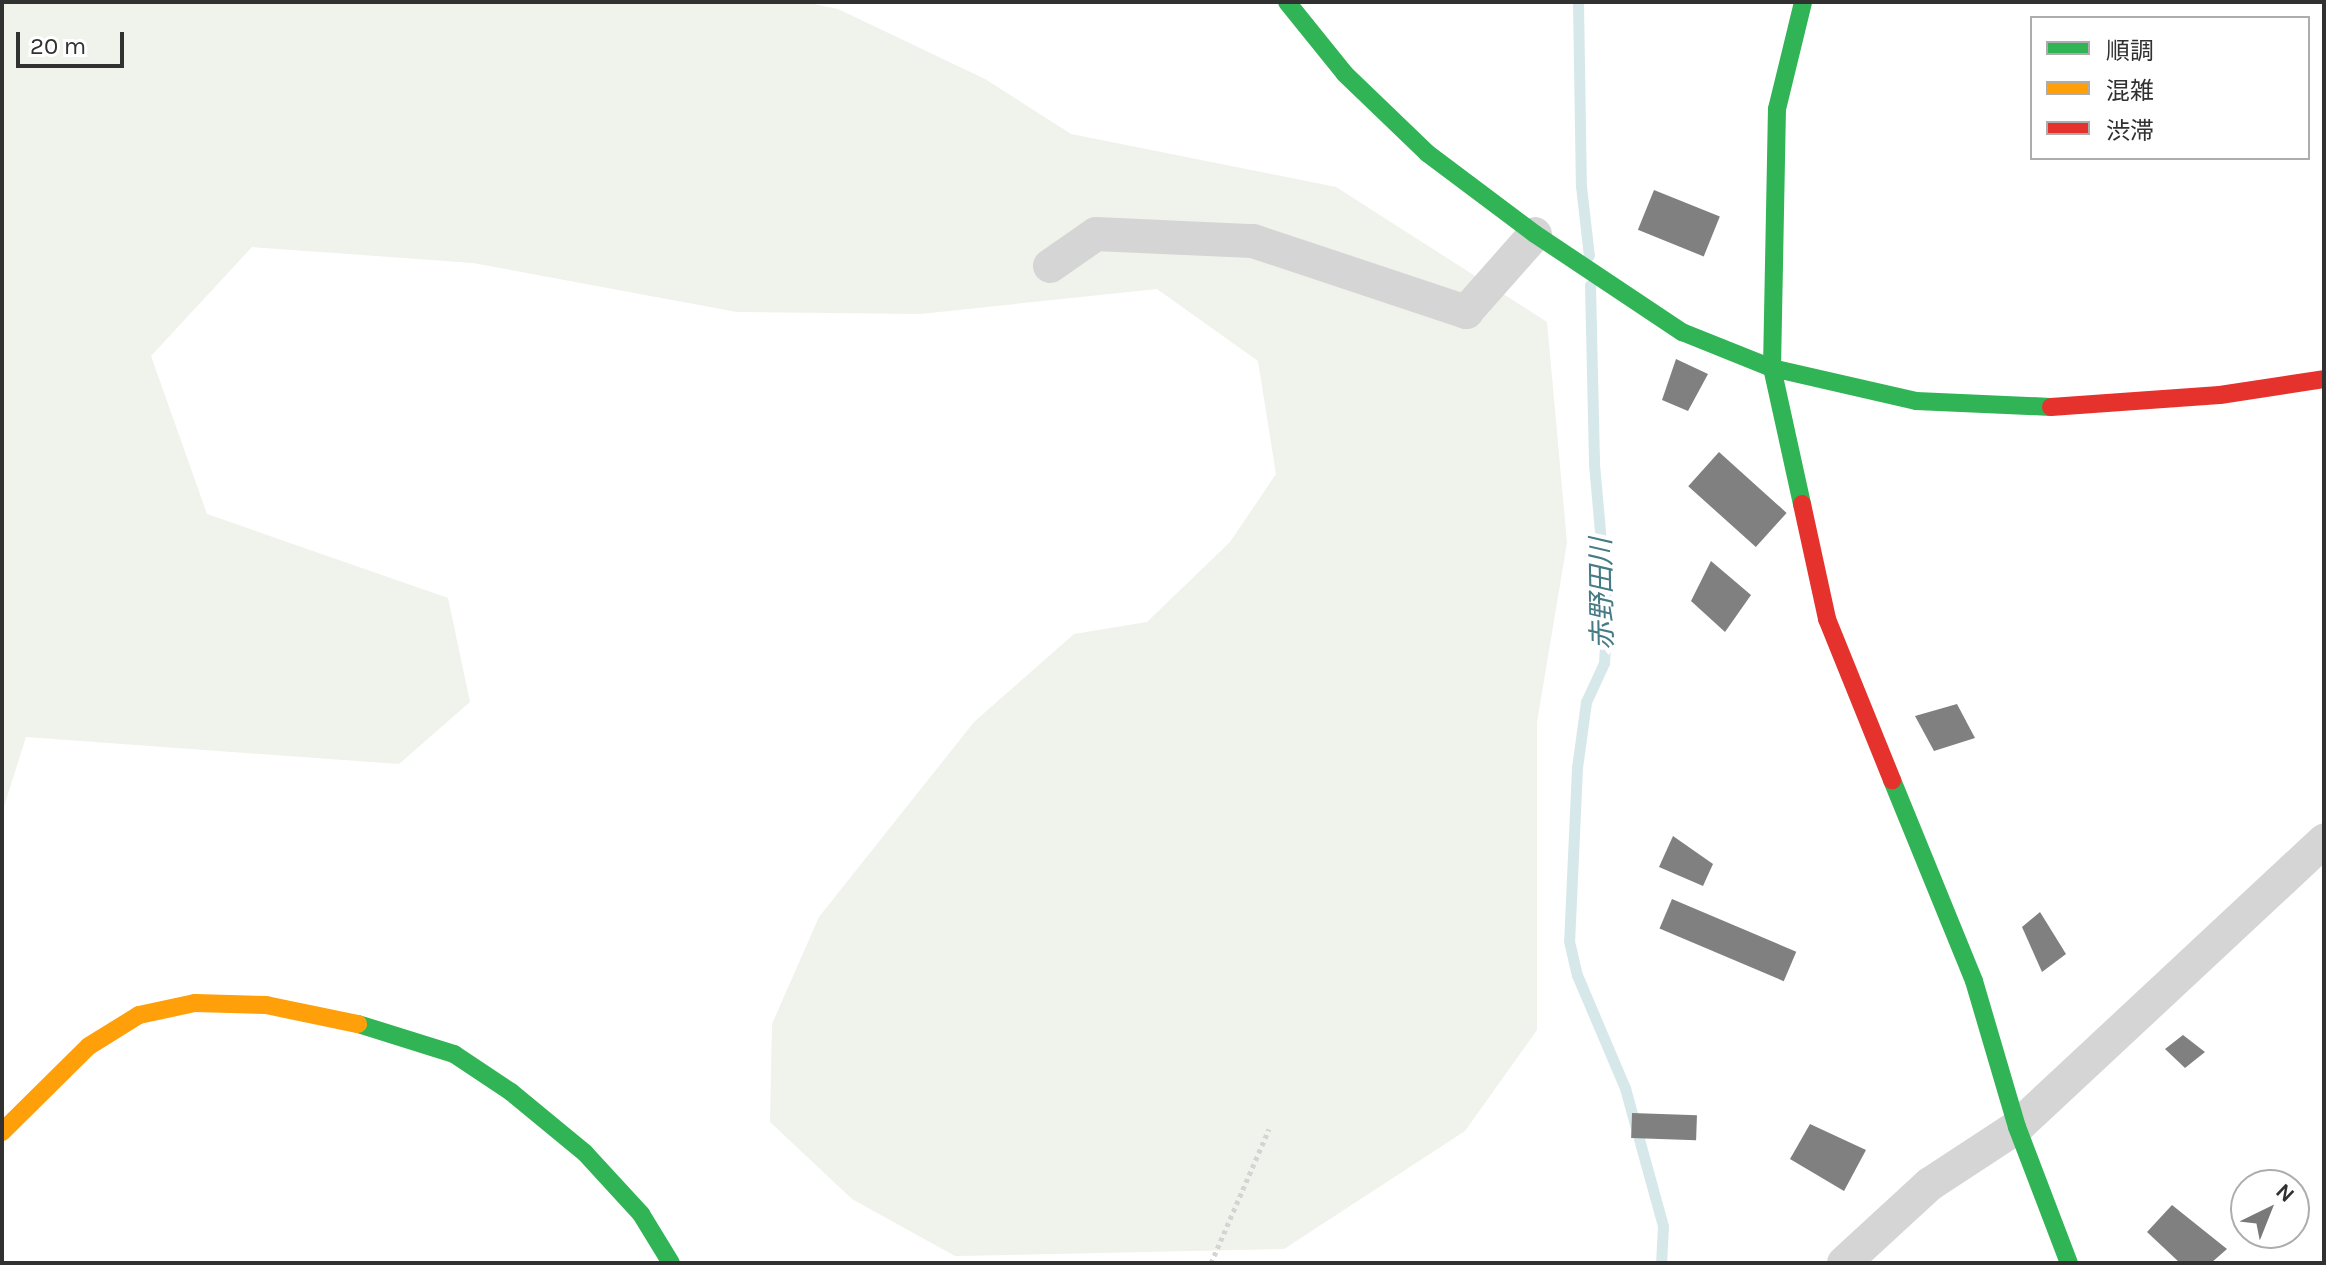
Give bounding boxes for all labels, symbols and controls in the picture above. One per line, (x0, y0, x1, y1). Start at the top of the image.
scale bar (20, 16, 128, 66)
legend (2030, 16, 2310, 160)
text: 20 m (30, 32, 86, 60)
text: 順調 (2106, 37, 2154, 65)
text: 混雑 (2106, 77, 2154, 105)
text: 渋滞 (2106, 117, 2154, 145)
water label: 赤野田川 (1584, 538, 1620, 650)
north arrow (2230, 1169, 2310, 1249)
text: N (2270, 1178, 2300, 1208)

